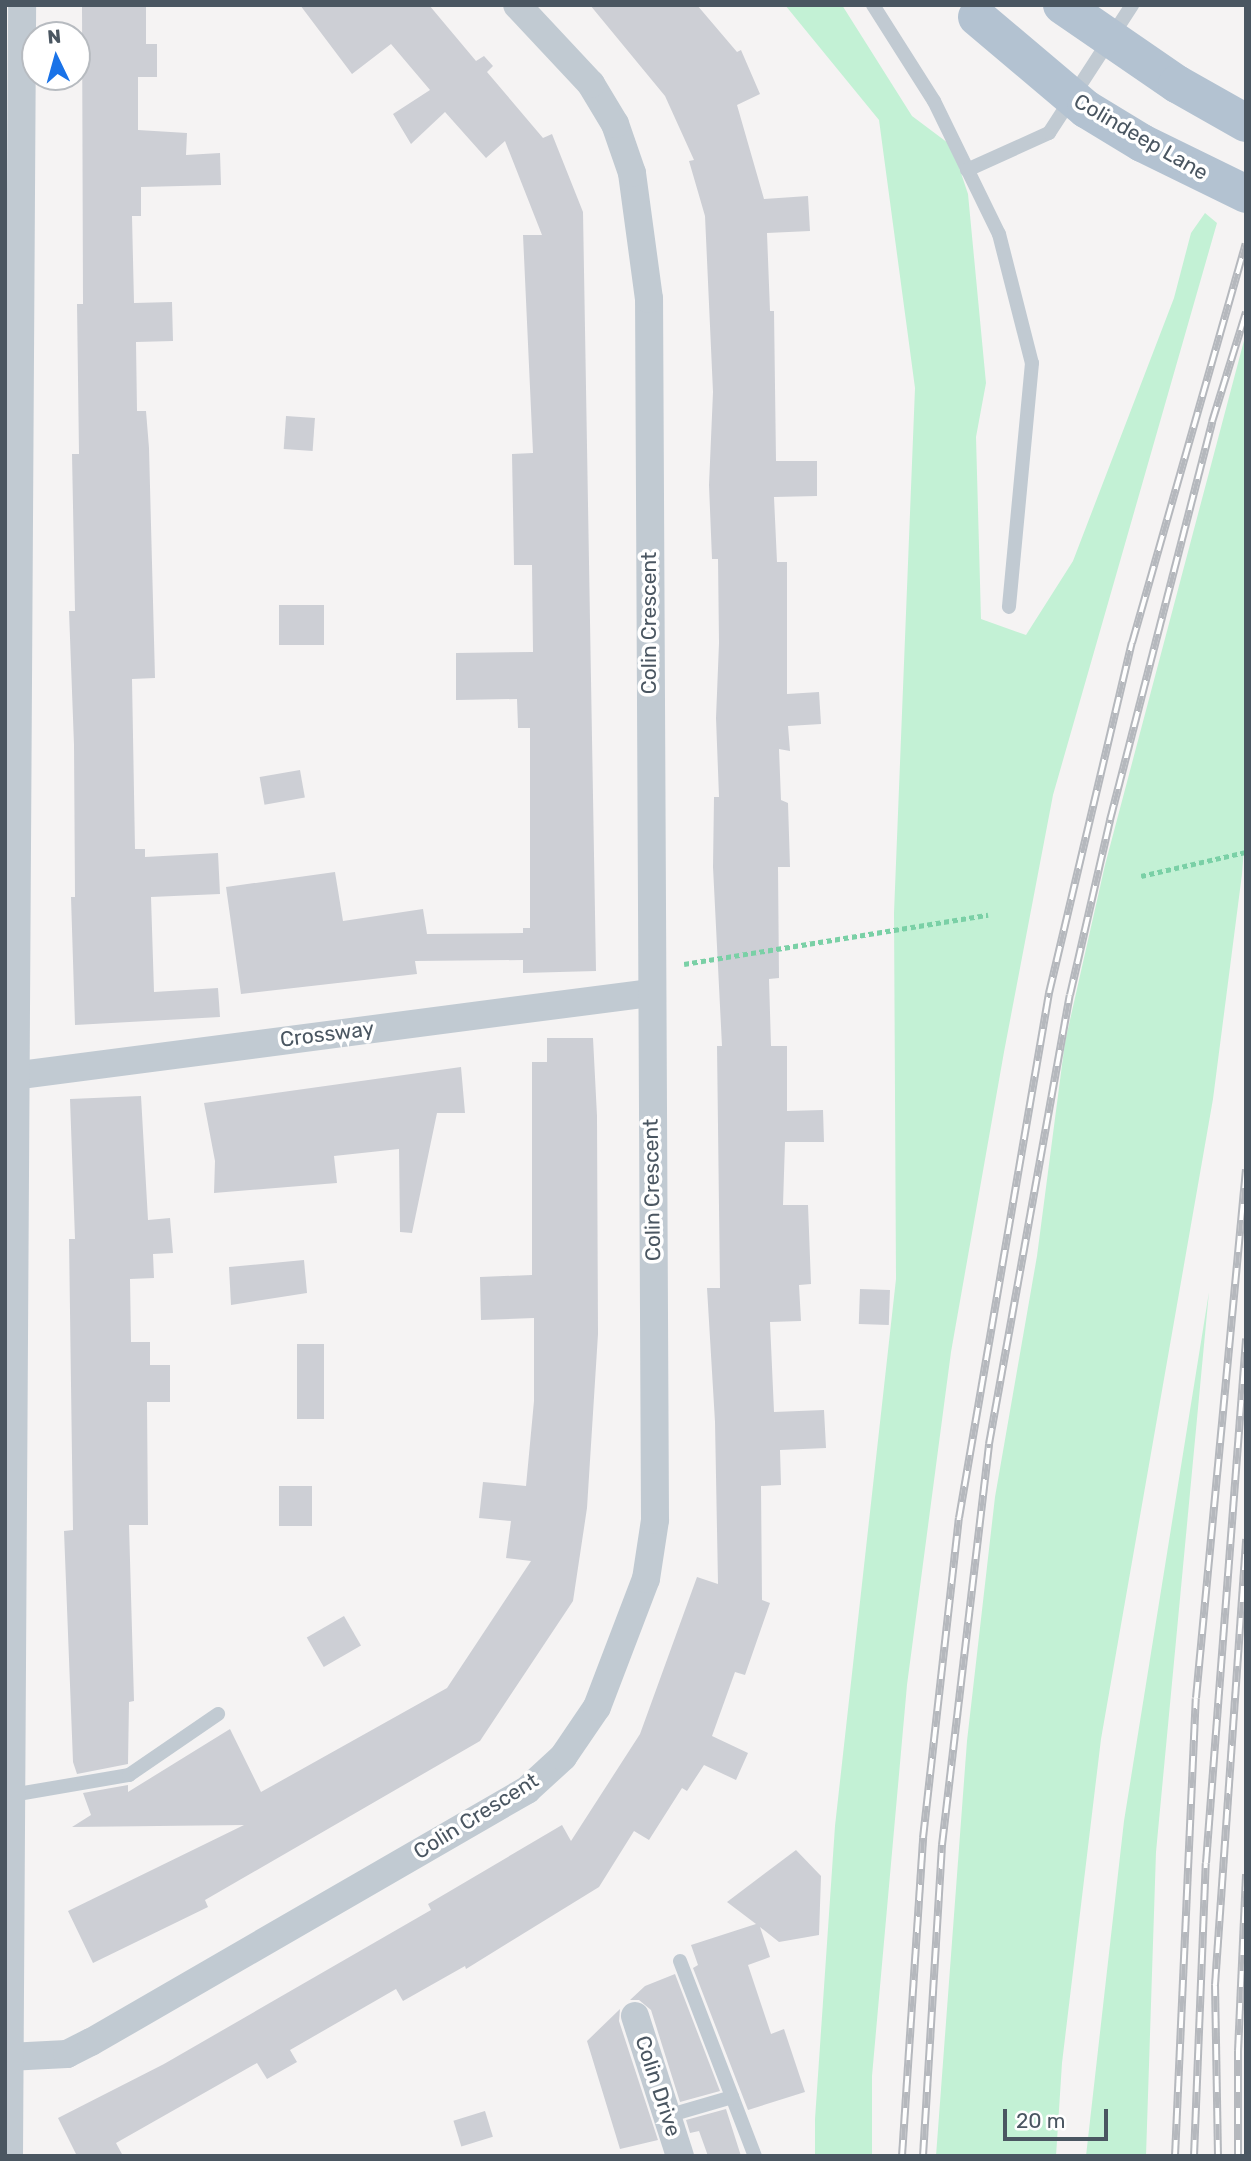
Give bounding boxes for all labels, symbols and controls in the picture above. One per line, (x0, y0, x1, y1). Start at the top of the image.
north arrow (21, 21, 91, 91)
text: N (46, 25, 62, 49)
street label: Colindeep Lane (1070, 88, 1212, 186)
street label: Colin Crescent (636, 552, 662, 694)
street label: Crossway (279, 1016, 375, 1052)
street label: Colin Crescent (638, 1119, 666, 1261)
street label: Colin Crescent (409, 1768, 543, 1864)
street label: Colin Drive (630, 2032, 686, 2140)
scale bar (1006, 2094, 1111, 2138)
text: 20 m (1016, 2108, 1065, 2133)

